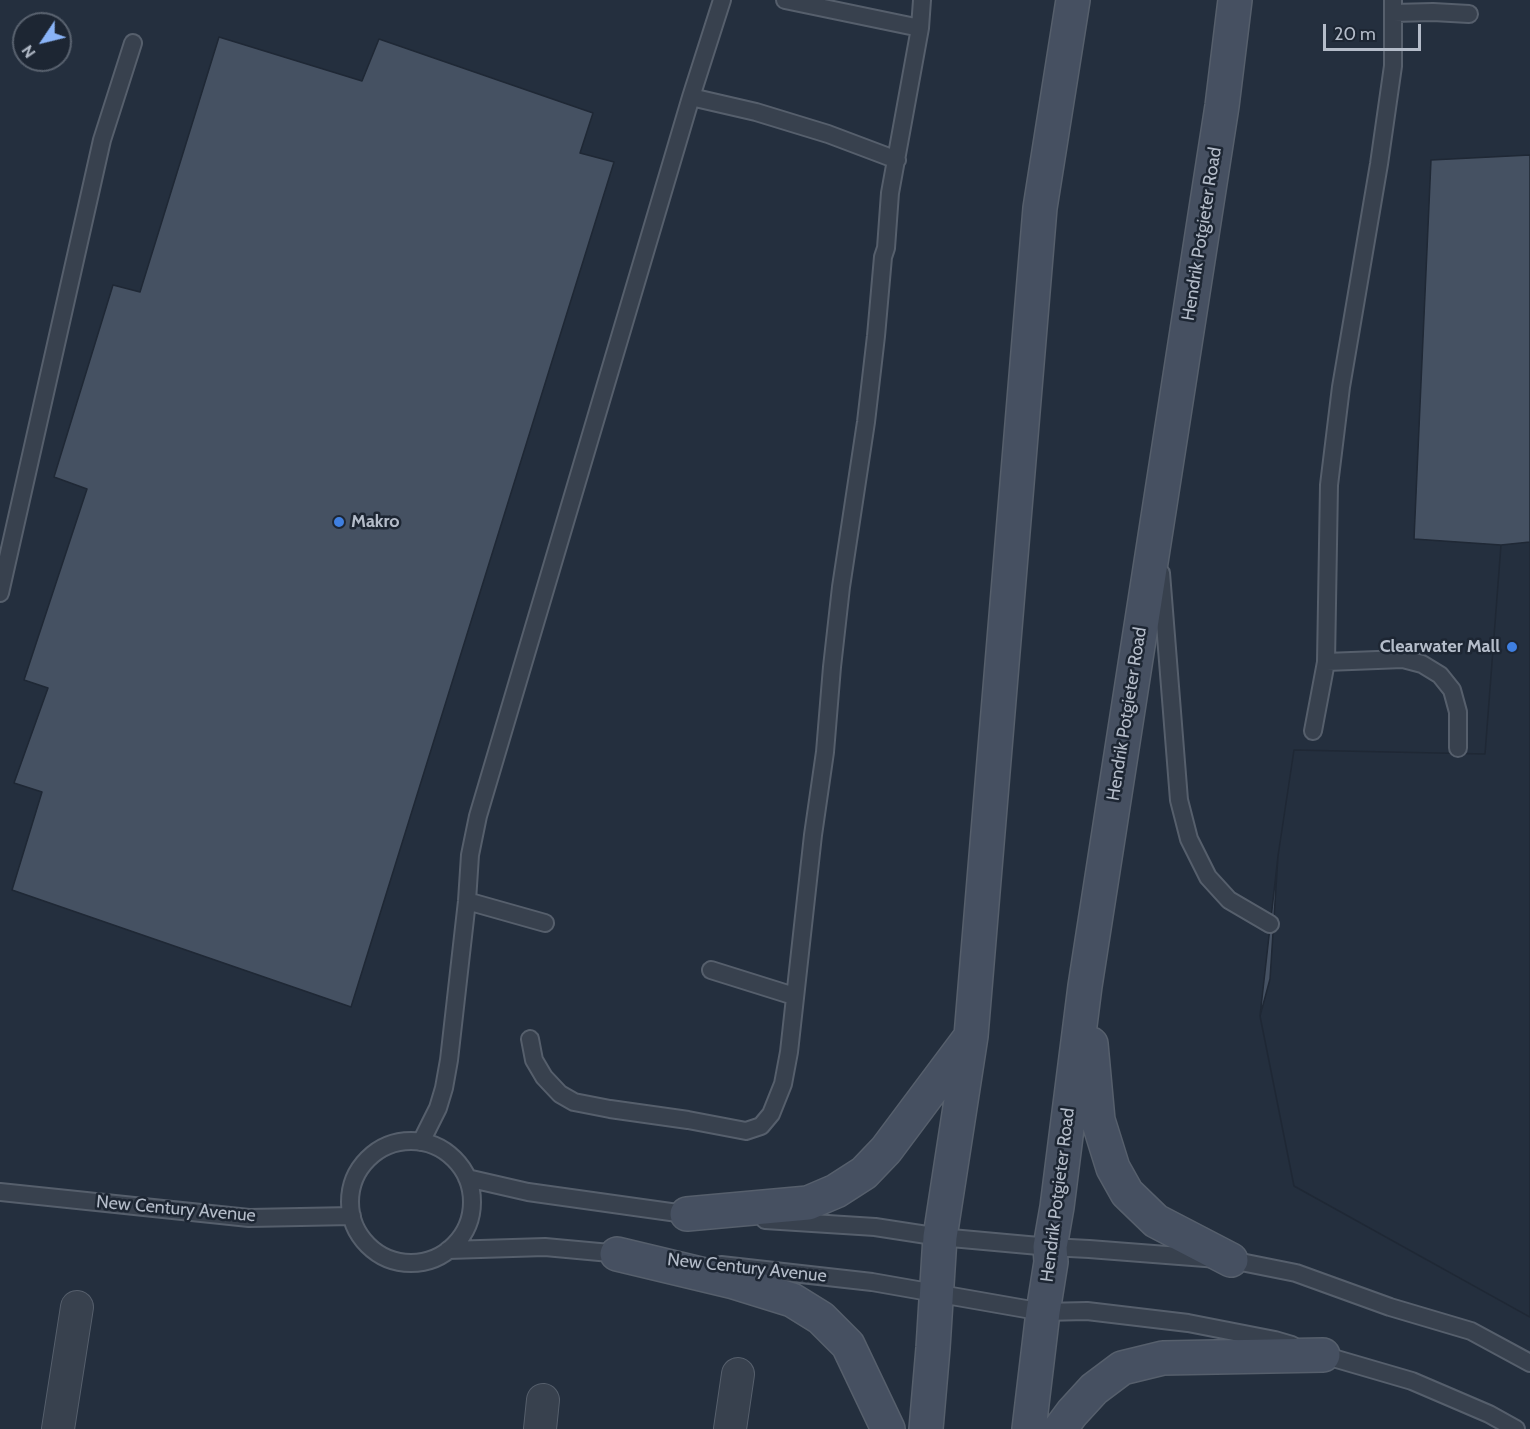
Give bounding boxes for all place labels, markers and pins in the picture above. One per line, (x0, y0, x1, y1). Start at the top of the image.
place label: Makro (351, 511, 400, 533)
marker: Makro (332, 515, 346, 529)
place label: Clearwater Mall (1380, 636, 1500, 658)
marker: Clearwater Mall (1505, 640, 1519, 654)

